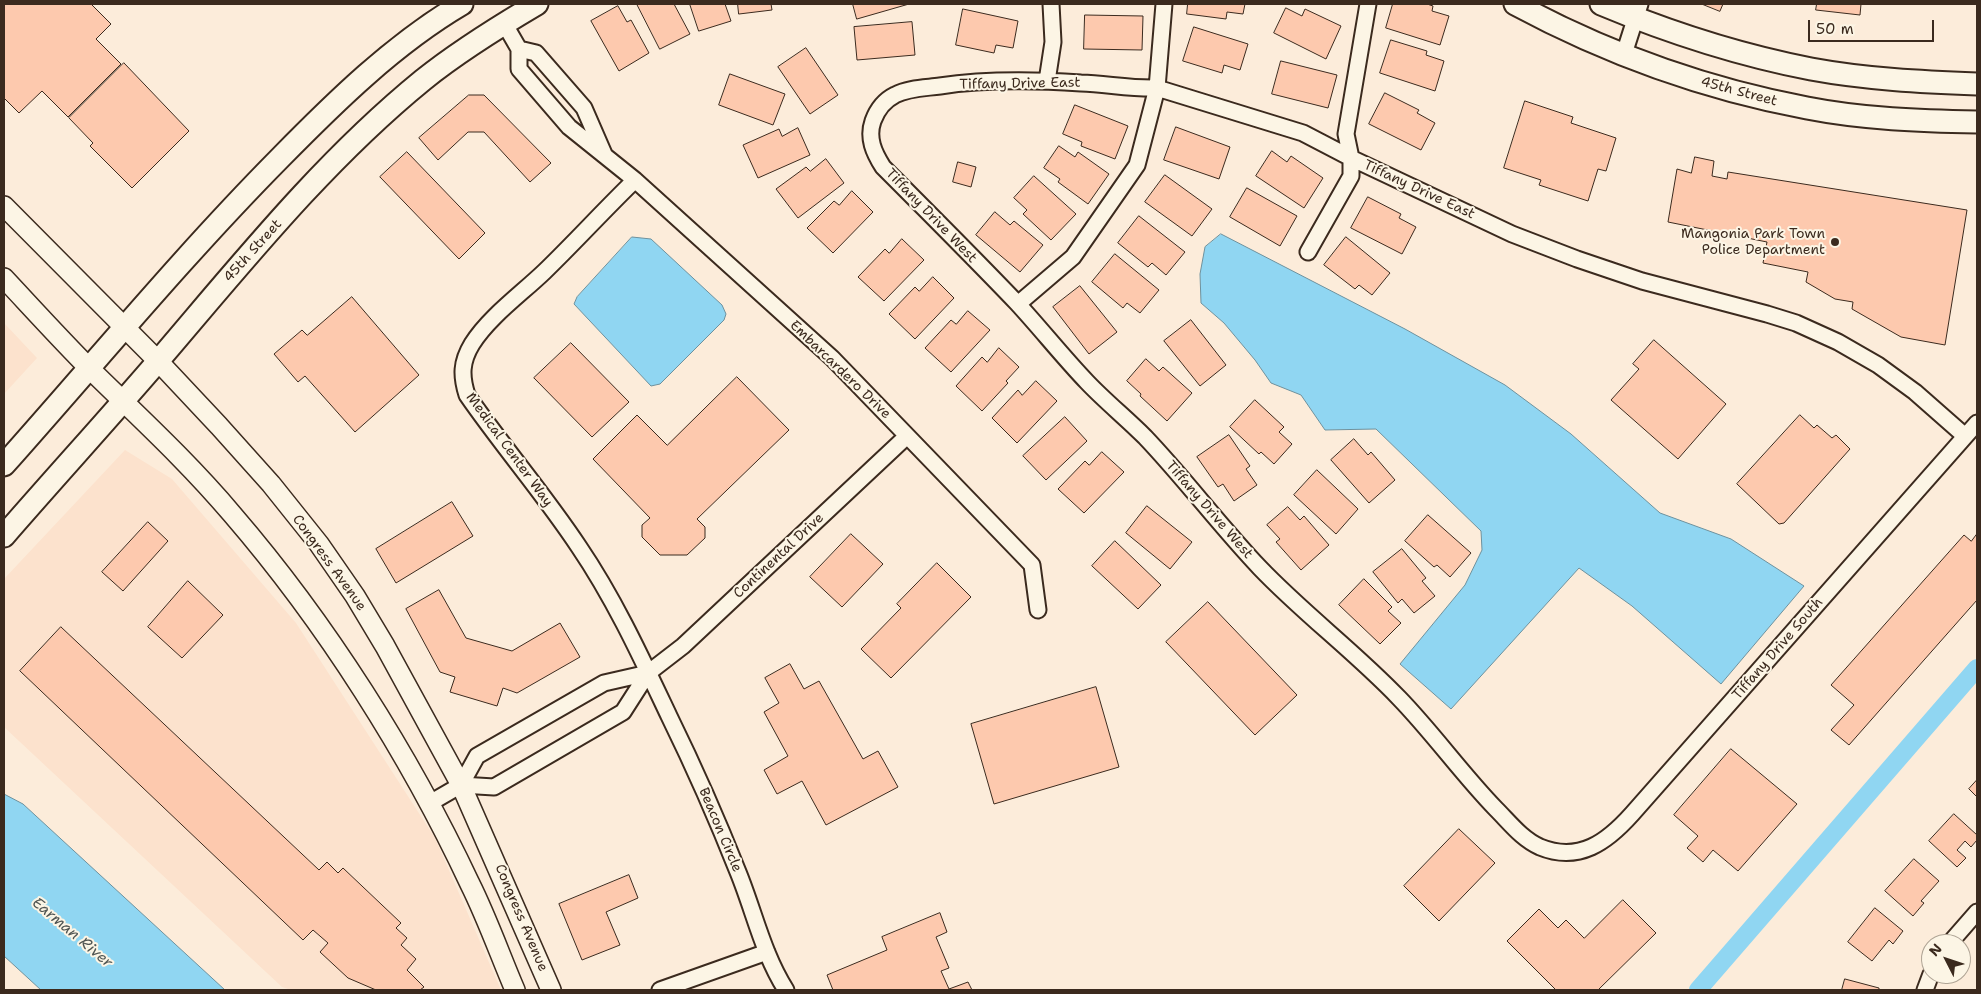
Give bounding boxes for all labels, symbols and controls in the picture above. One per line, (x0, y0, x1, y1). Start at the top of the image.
scale bar (1811, 10, 1937, 42)
text: 50 m (1816, 19, 1854, 39)
street label: 45th Street (1699, 74, 1779, 110)
street label: Tiffany Drive East (959, 75, 1081, 93)
street label: Tiffany Drive East (1361, 157, 1477, 223)
street label: Tiffany Drive West (882, 165, 980, 267)
street label: 45th Street (220, 216, 286, 286)
place label: Mangonia Park Town Police Department (1681, 226, 1825, 258)
marker: Mangonia Park Town Police Department (1829, 236, 1841, 248)
street label: Embarcardero Drive (786, 317, 894, 423)
street label: Medical Center Way (462, 390, 556, 510)
street label: Tiffany Drive West (1162, 458, 1256, 562)
street label: Continental Drive (730, 510, 828, 602)
street label: Congress Avenue (288, 512, 370, 614)
street label: Tiffany Drive South (1729, 595, 1827, 703)
street label: Beacon Circle (695, 785, 745, 875)
street label: Congress Avenue (491, 862, 551, 974)
water label: Earman River (28, 894, 116, 972)
north arrow (1921, 934, 1971, 984)
text: N (1925, 940, 1946, 960)

